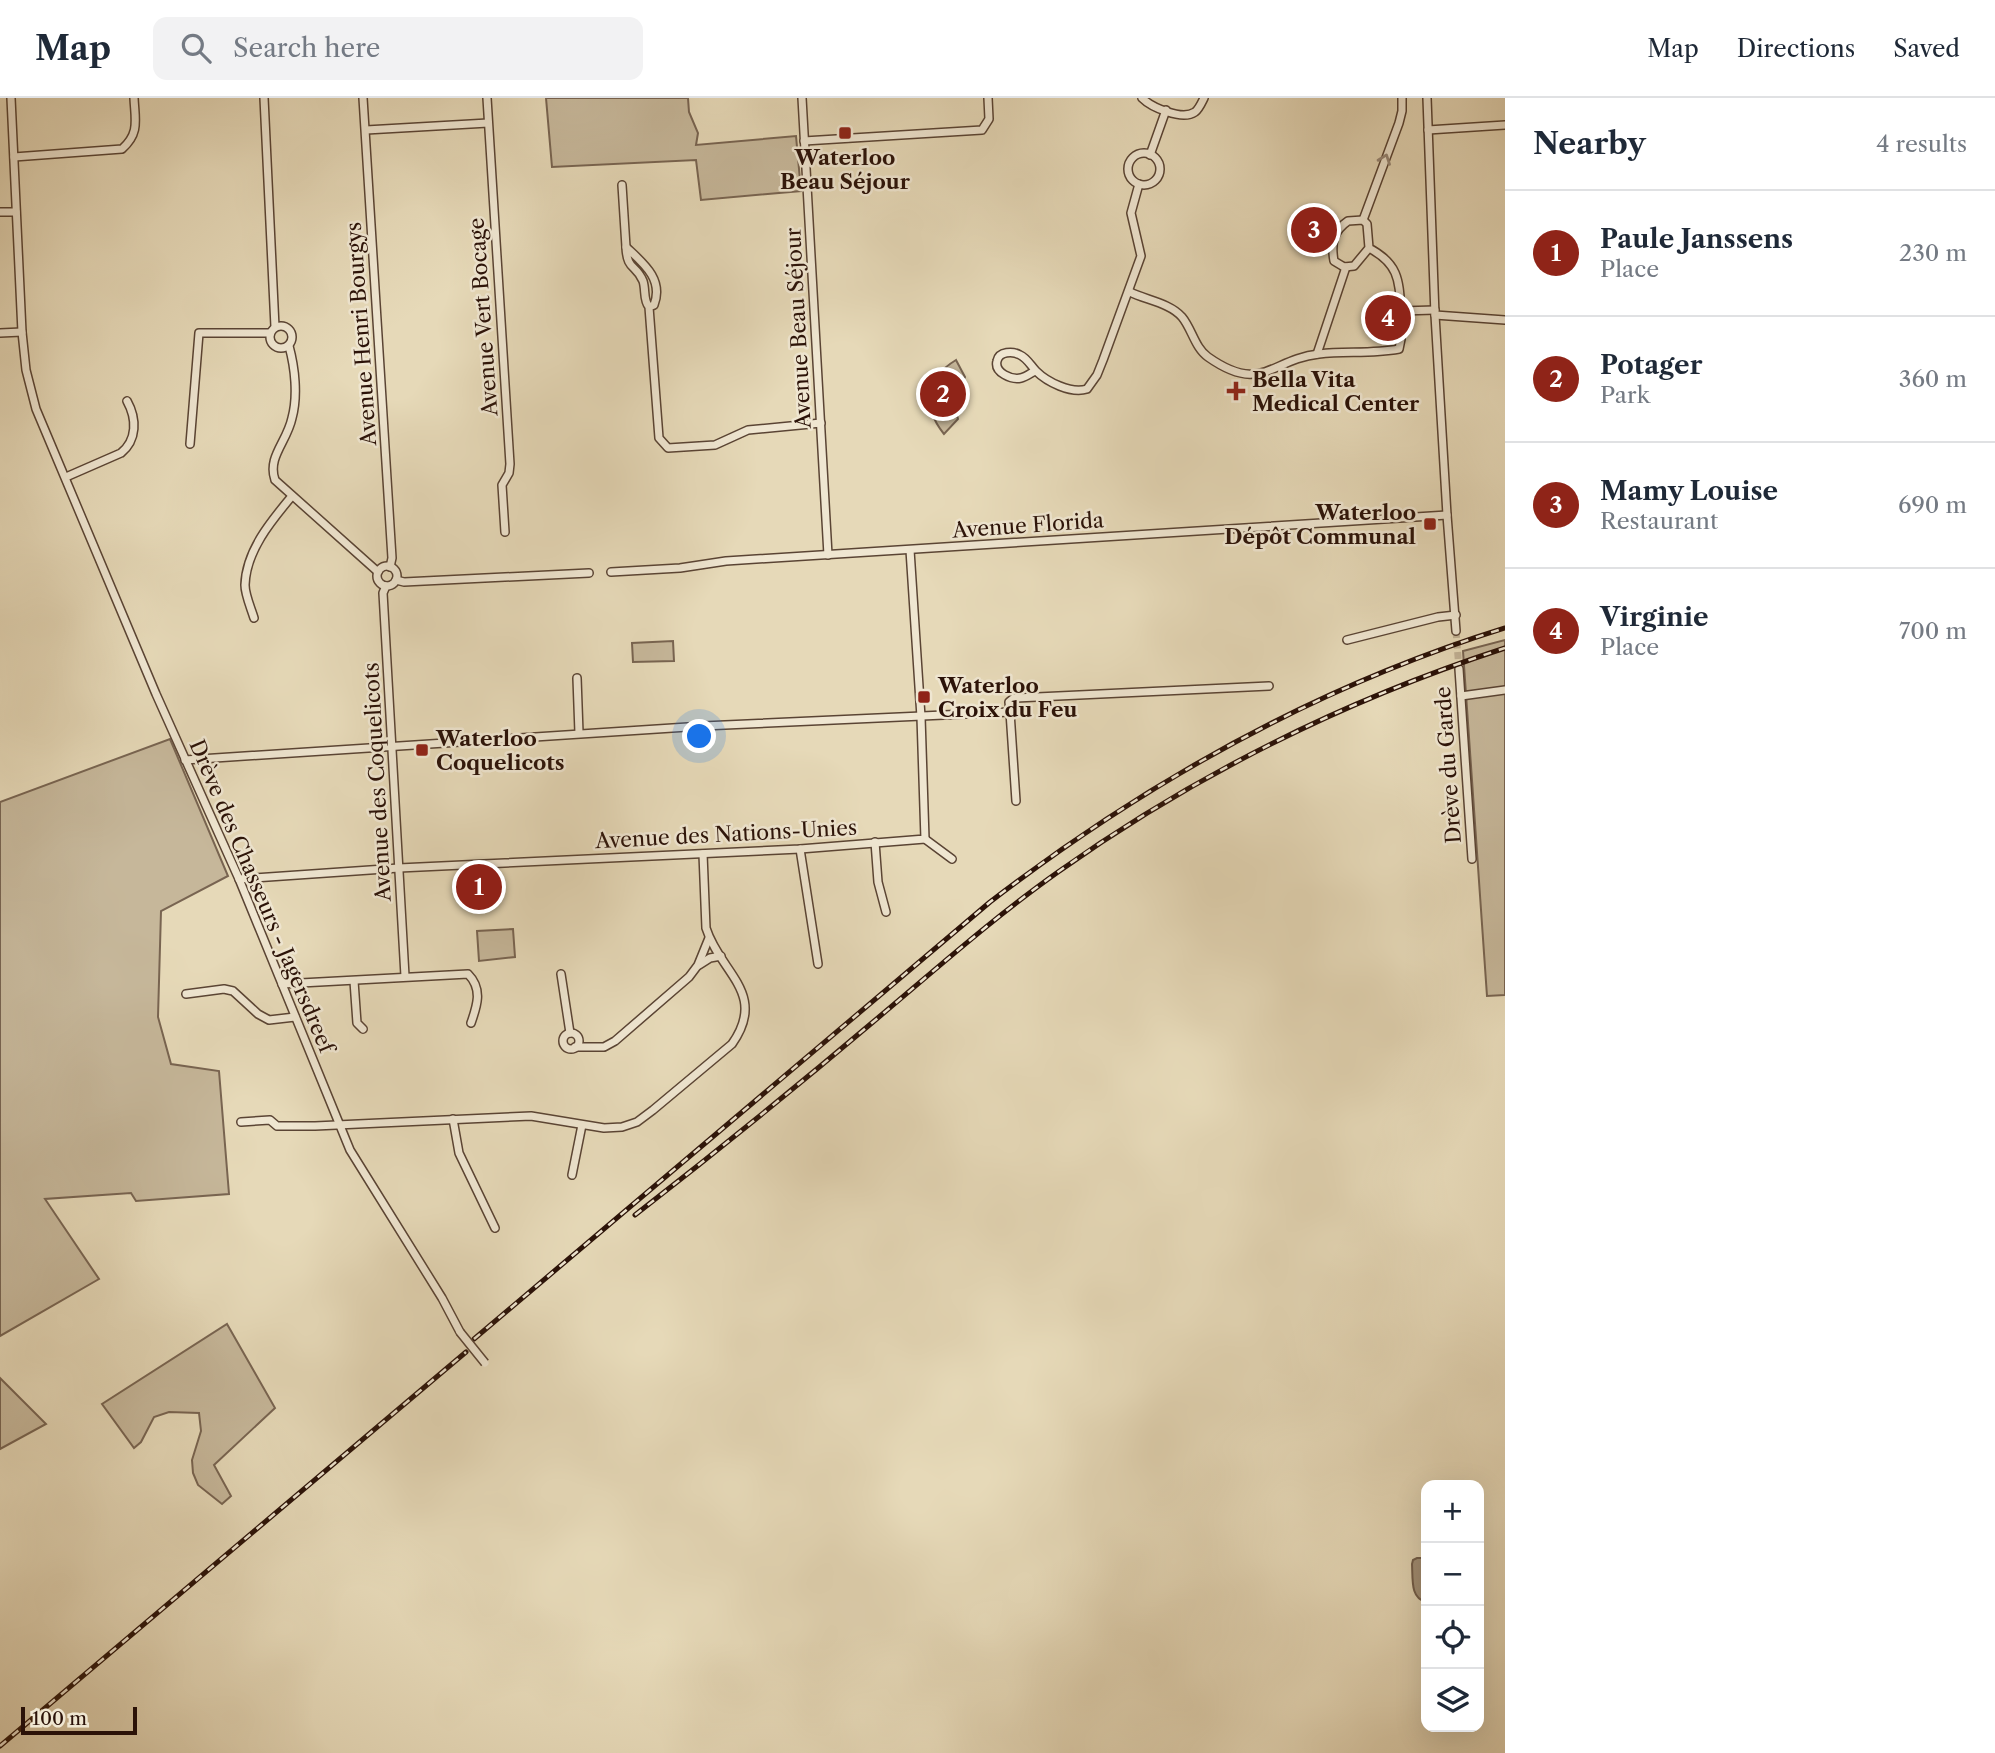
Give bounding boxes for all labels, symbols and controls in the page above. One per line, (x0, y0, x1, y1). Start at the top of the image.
search box (153, 17, 643, 80)
text: Map (35, 28, 111, 69)
icon: search (177, 29, 215, 67)
text: Search here (233, 32, 380, 64)
text: Map (1647, 34, 1699, 63)
text: Directions (1737, 34, 1855, 63)
text: Saved (1893, 34, 1960, 63)
marker: Waterloo Beau Séjour (837, 125, 853, 141)
text: Nearby (1533, 125, 1646, 162)
text: 4 results (1876, 130, 1967, 158)
place label: Waterloo Beau Séjour (780, 145, 911, 194)
one-way arrow (1377, 154, 1391, 166)
pin: 3 (1291, 204, 1337, 256)
street label: Avenue Vert Bocage (464, 217, 502, 418)
street label: Avenue Henri Bourgys (341, 221, 381, 448)
text: Paule Janssens (1600, 223, 1793, 255)
street label: Avenue Beau Séjour (780, 227, 816, 430)
text: 1 (1551, 239, 1561, 267)
text: 230 m (1899, 239, 1967, 267)
text: Place (1600, 255, 1659, 283)
pin: 4 (1365, 292, 1411, 344)
text: Potager (1600, 349, 1702, 381)
text: 2 (1549, 365, 1563, 393)
text: 360 m (1899, 365, 1967, 393)
place label: Bella Vita Medical Center (1252, 367, 1420, 416)
pin: 2 (920, 368, 966, 420)
marker: Bella Vita Medical Center (1226, 381, 1246, 401)
text: Park (1600, 381, 1650, 409)
text: Mamy Louise (1600, 475, 1778, 507)
text: 3 (1550, 491, 1563, 519)
text: 690 m (1898, 491, 1967, 519)
place label: Waterloo Dépôt Communal (1224, 500, 1416, 549)
street label: Avenue Florida (950, 507, 1106, 543)
text: Restaurant (1600, 507, 1718, 535)
marker: Waterloo Dépôt Communal (1422, 516, 1438, 532)
text: Virginie (1600, 601, 1709, 633)
text: 4 (1549, 617, 1563, 645)
text: 700 m (1899, 617, 1967, 645)
text: Place (1600, 633, 1659, 661)
street label: Avenue des Coquelicots (358, 662, 396, 903)
place label: Waterloo Croix du Feu (937, 673, 1078, 722)
street label: Drève du Garde (1430, 686, 1466, 844)
marker: Waterloo Croix du Feu (916, 689, 932, 705)
your location (682, 719, 716, 753)
place label: Waterloo Coquelicots (435, 726, 564, 775)
street label: Drève des Chasseurs - Jagersdreef (184, 736, 340, 1059)
marker: Waterloo Coquelicots (414, 742, 430, 758)
street label: Avenue des Nations-Unies (593, 815, 858, 853)
pin: 1 (456, 861, 502, 913)
map controls (1421, 1480, 1484, 1732)
button: + (1421, 1480, 1484, 1543)
button: − (1421, 1543, 1484, 1606)
button: locate (1421, 1606, 1484, 1669)
button: layers (1421, 1669, 1484, 1732)
scale bar (21, 1704, 136, 1736)
text: 100 m (32, 1707, 87, 1730)

